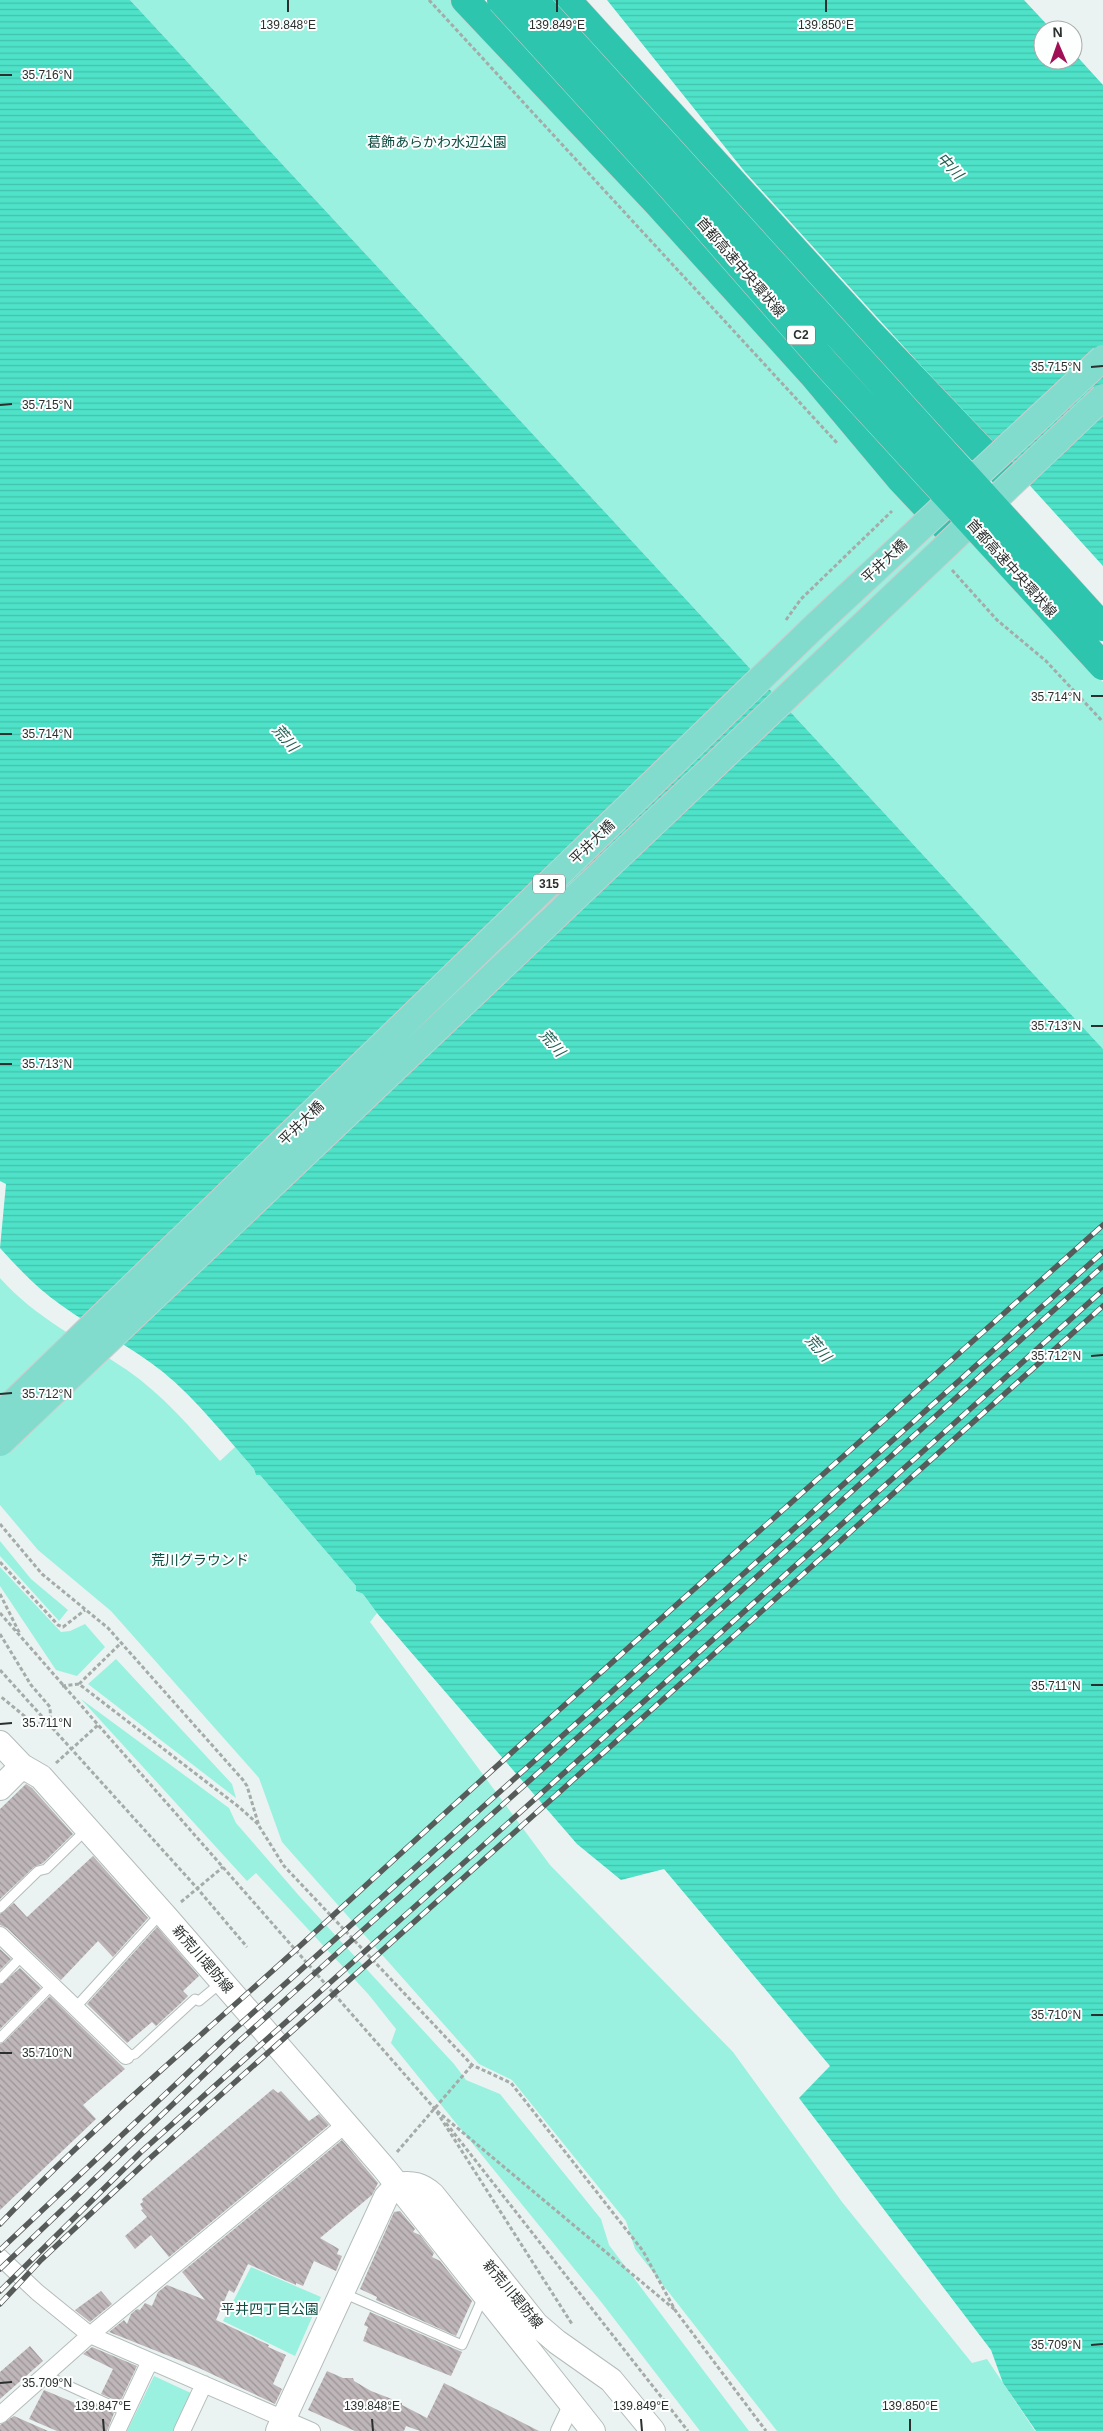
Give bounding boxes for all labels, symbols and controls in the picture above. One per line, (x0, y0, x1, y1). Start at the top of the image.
text: 139.848°E (260, 18, 316, 32)
text: 139.849°E (529, 18, 585, 32)
text: 139.850°E (798, 18, 854, 32)
north arrow (1033, 20, 1083, 70)
text: N (1052, 24, 1063, 40)
text: 35.716°N (22, 68, 72, 82)
park label: 葛飾あらかわ水辺公園 (367, 134, 507, 150)
water label: 中川 (934, 149, 968, 184)
street label: 首都高速中央環状線 (694, 214, 788, 320)
road number: C2 (787, 326, 815, 344)
text: 35.715°N (1031, 360, 1081, 374)
text: 35.715°N (22, 398, 72, 412)
street label: 首都高速中央環状線 (964, 516, 1060, 620)
street label: 平井大橋 (858, 536, 910, 586)
text: 35.714°N (1031, 690, 1081, 704)
water label: 荒川 (269, 721, 303, 756)
text: 35.714°N (22, 727, 72, 741)
street label: 平井大橋 (566, 817, 618, 867)
road number: 315 (533, 874, 565, 894)
text: 35.713°N (1031, 1019, 1081, 1033)
water label: 荒川 (536, 1026, 570, 1061)
text: 35.713°N (22, 1057, 72, 1071)
street label: 平井大橋 (275, 1098, 327, 1148)
water label: 荒川 (802, 1331, 836, 1366)
text: 35.712°N (1031, 1349, 1081, 1363)
text: 35.712°N (22, 1387, 72, 1401)
park label: 荒川グラウンド (151, 1552, 249, 1568)
text: 35.711°N (1031, 1679, 1081, 1693)
text: 35.711°N (22, 1716, 72, 1730)
street label: 新荒川堤防線 (169, 1922, 237, 1996)
text: 35.710°N (1031, 2008, 1081, 2022)
text: 35.710°N (22, 2046, 72, 2060)
street label: 新荒川堤防線 (480, 2257, 546, 2331)
park label: 平井四丁目公園 (221, 2301, 319, 2317)
text: 35.709°N (1031, 2338, 1081, 2352)
text: 35.709°N (22, 2376, 72, 2390)
text: 139.847°E (75, 2399, 131, 2413)
text: 139.848°E (344, 2399, 400, 2413)
text: 139.849°E (613, 2399, 669, 2413)
text: 139.850°E (882, 2399, 938, 2413)

